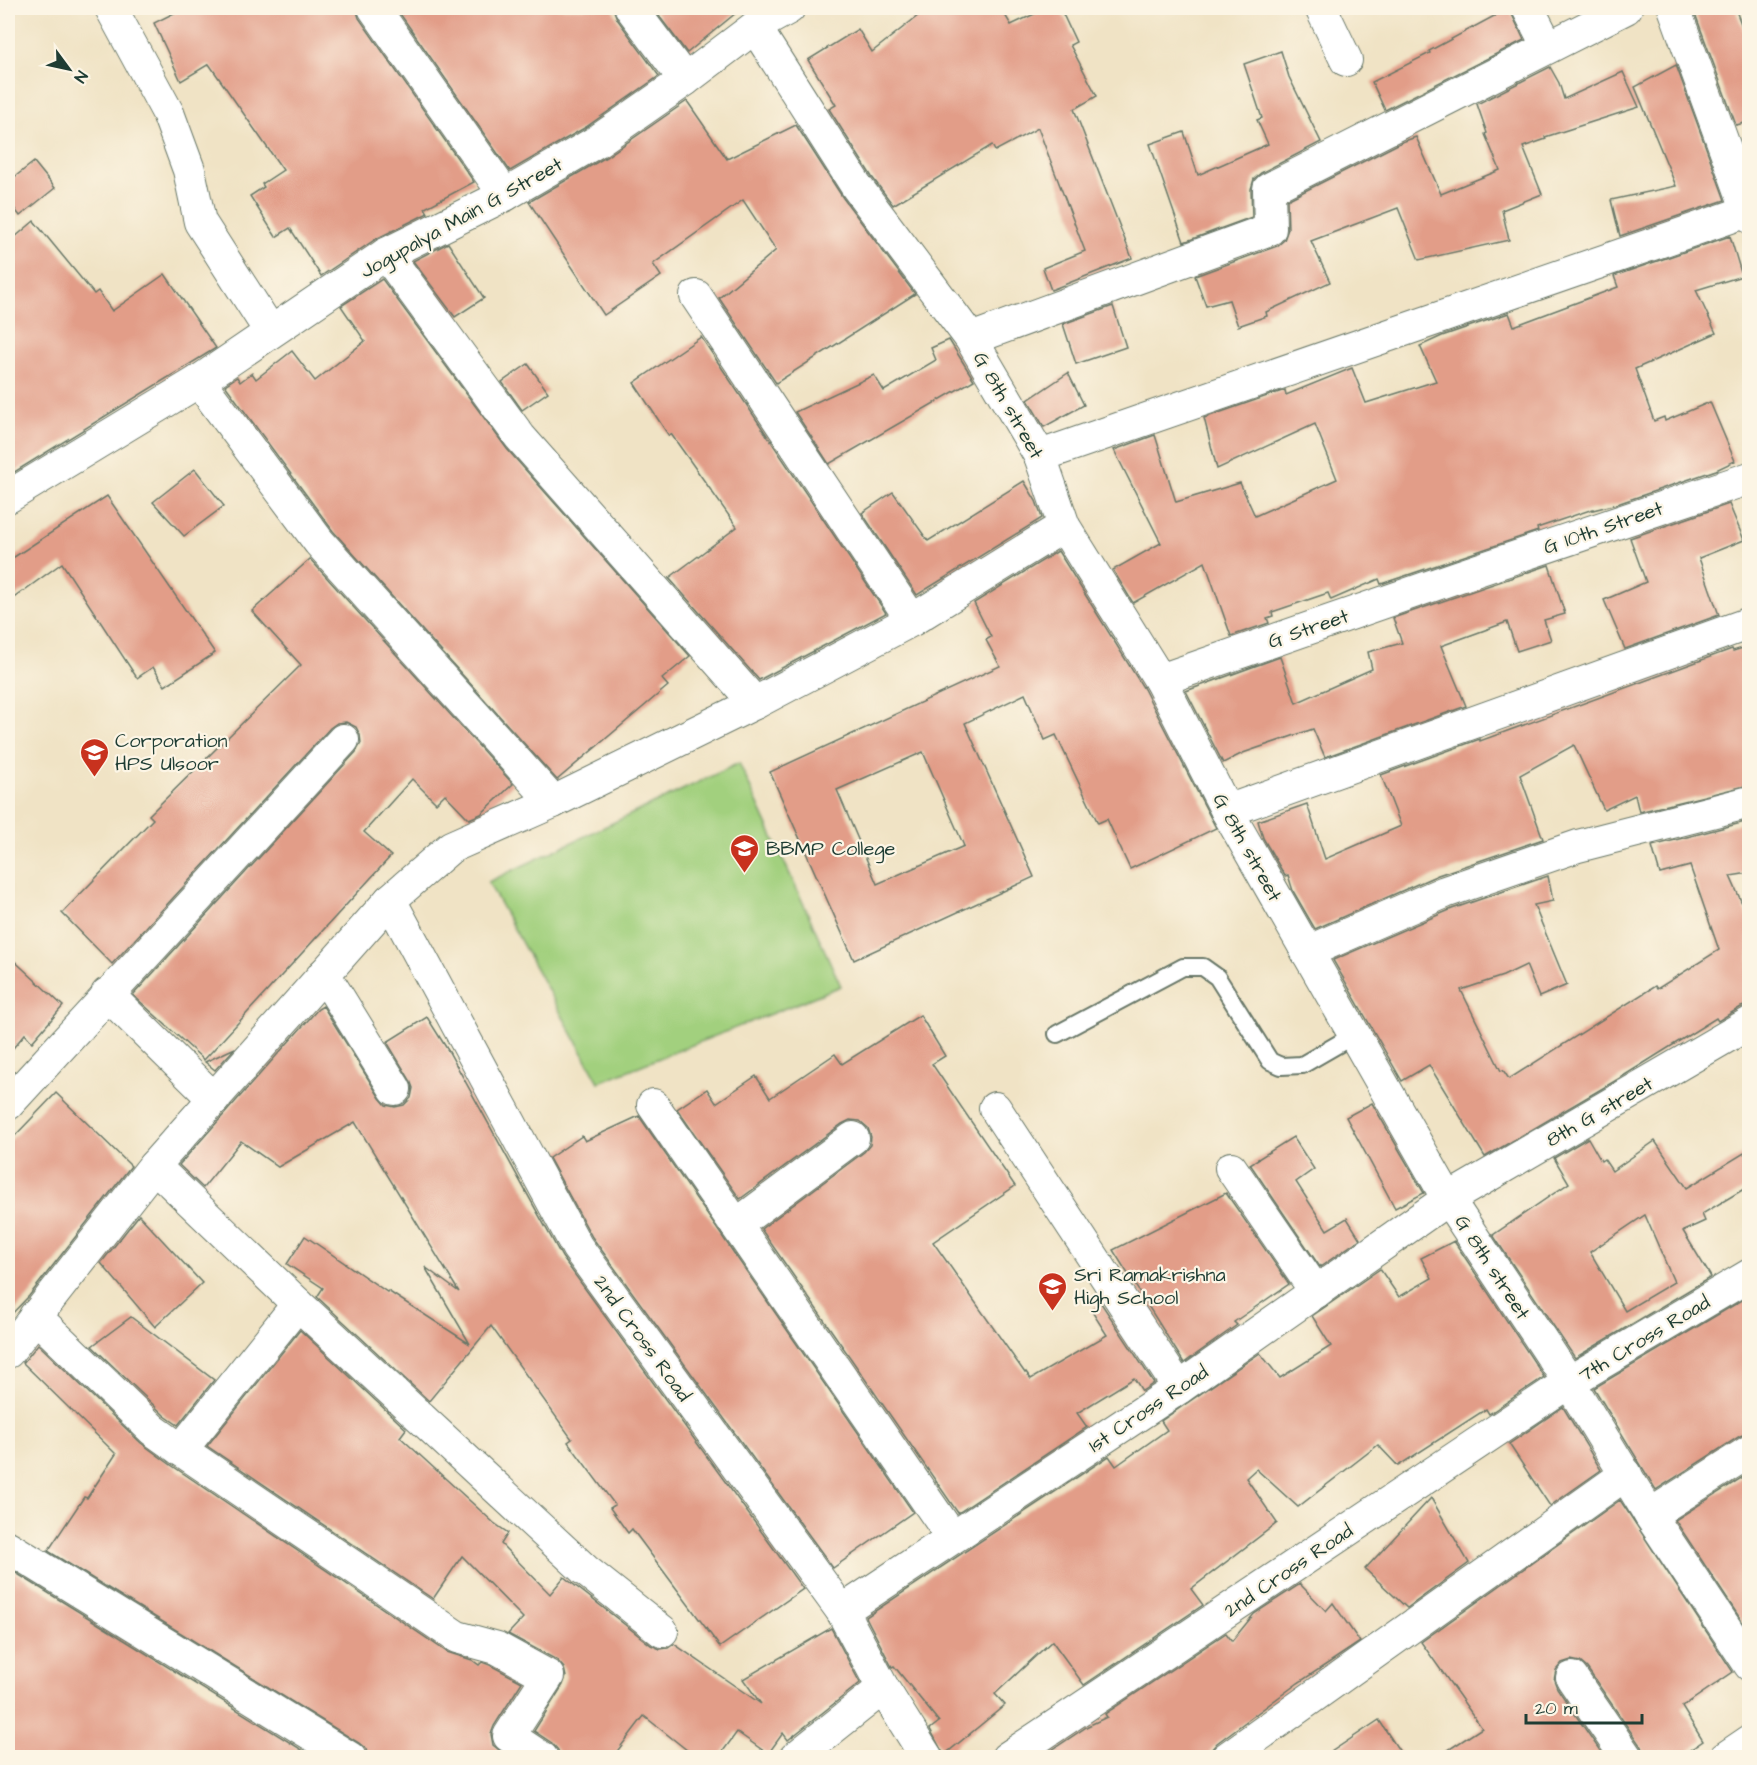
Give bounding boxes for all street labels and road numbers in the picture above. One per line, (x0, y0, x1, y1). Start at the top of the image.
street label: Jogupalya Main G Street (355, 151, 568, 286)
street label: G 8th street (966, 347, 1050, 464)
street label: G 10th Street (1540, 494, 1667, 561)
street label: G Street (1264, 602, 1352, 656)
street label: G 8th street (1206, 788, 1288, 907)
street label: 8th G street (1541, 1070, 1658, 1154)
street label: G 8th street (1448, 1210, 1537, 1325)
street label: 2nd Cross Road (587, 1270, 698, 1408)
street label: 7th Cross Road (1574, 1289, 1715, 1389)
street label: 1st Cross Road (1083, 1358, 1214, 1459)
street label: 2nd Cross Road (1218, 1517, 1359, 1624)

